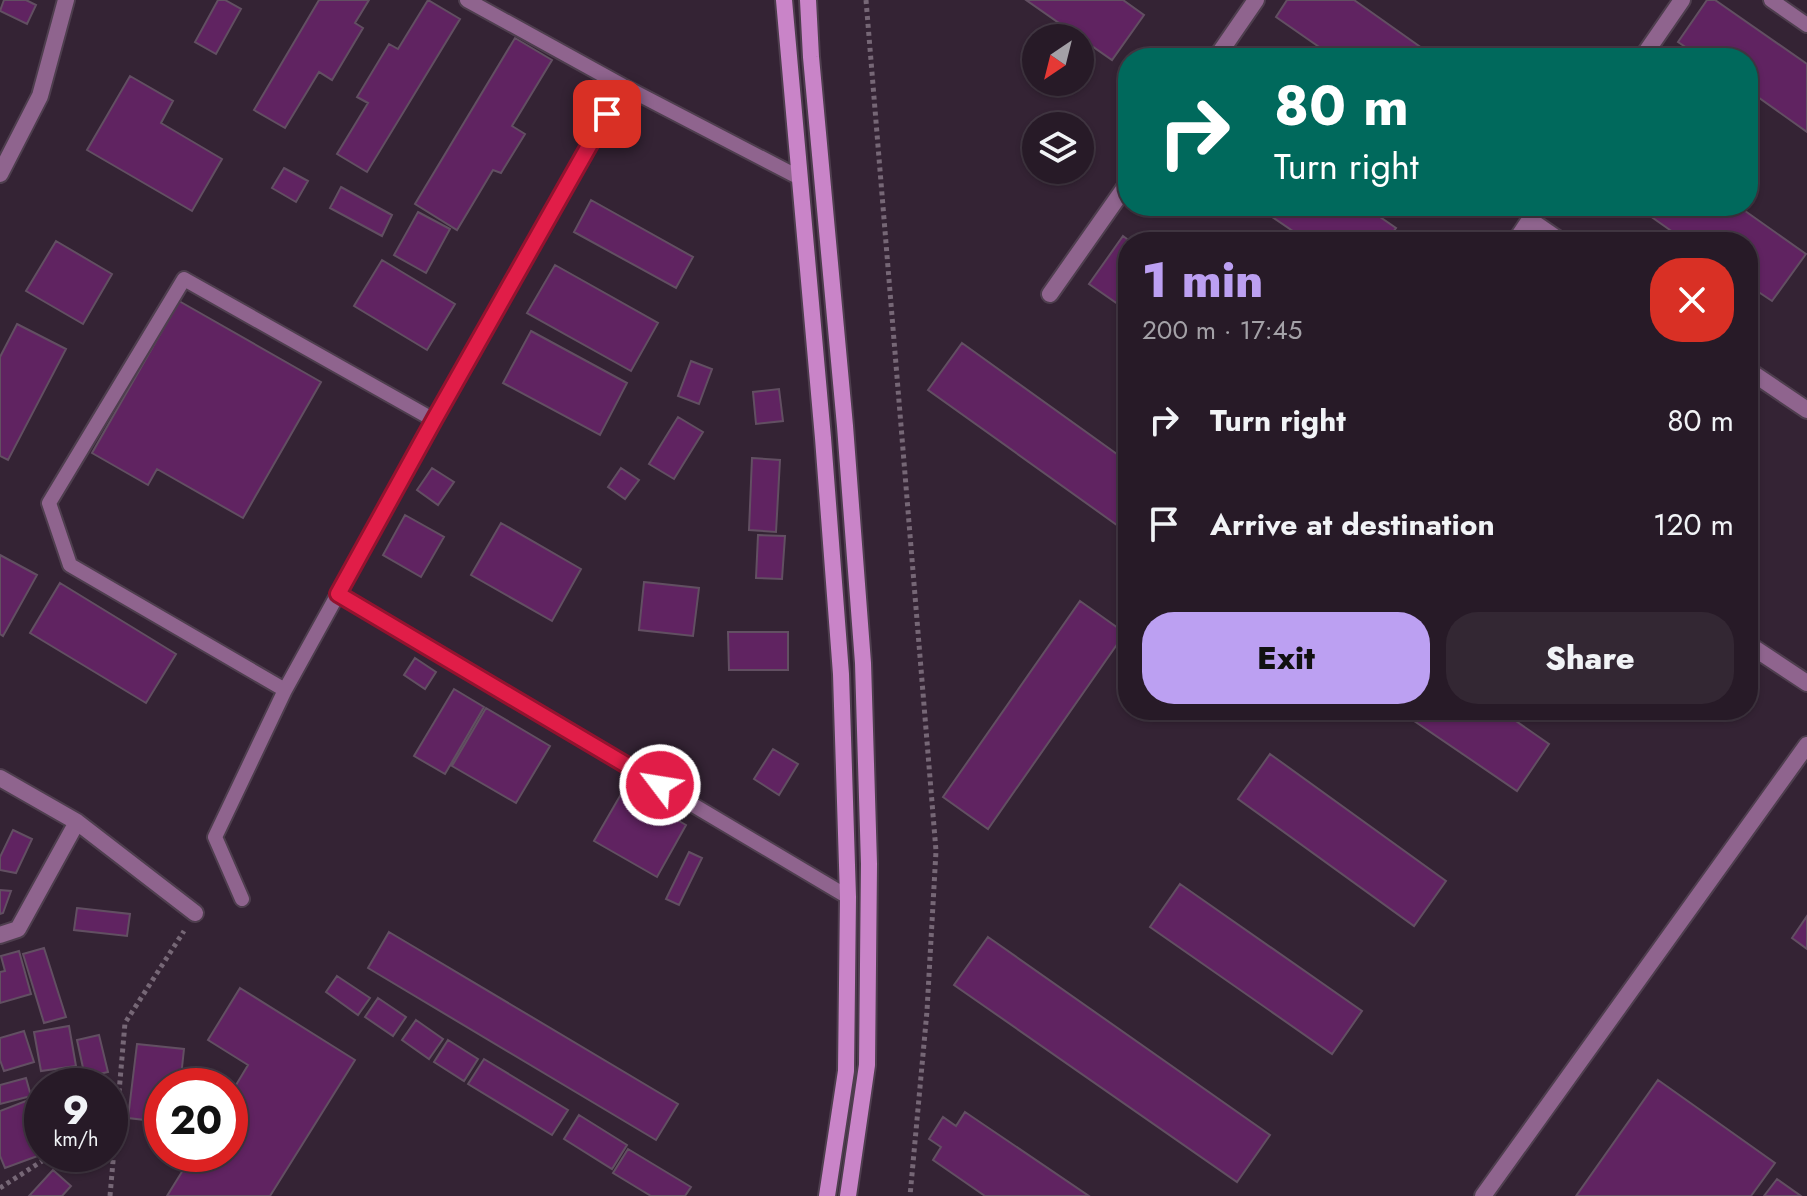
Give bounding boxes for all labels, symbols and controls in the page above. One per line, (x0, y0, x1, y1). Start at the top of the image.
north arrow (1022, 24, 1094, 96)
map controls (1022, 24, 1094, 184)
text: 80 m (1274, 65, 1409, 146)
pin (573, 80, 641, 148)
icon: right (1142, 80, 1246, 184)
icon: arrive (585, 92, 629, 136)
button: layers (1022, 112, 1094, 184)
text: Turn right (1274, 140, 1419, 192)
text: 1 min (1142, 246, 1263, 315)
button: close (1650, 258, 1734, 342)
text: 200 m · 17:45 (1142, 311, 1302, 349)
icon: right (1142, 398, 1186, 442)
text: Turn right (1210, 399, 1346, 442)
text: 80 m (1667, 399, 1734, 442)
icon: arrive (1142, 502, 1186, 546)
text: Arrive at destination (1210, 503, 1495, 546)
text: 120 m (1653, 503, 1734, 546)
button: Exit (1142, 612, 1430, 704)
button: Share (1446, 612, 1734, 704)
position arrow (618, 743, 702, 827)
speed limit sign: 20 (144, 1068, 248, 1172)
text: 9 (63, 1081, 89, 1139)
text: km/h (53, 1125, 99, 1154)

